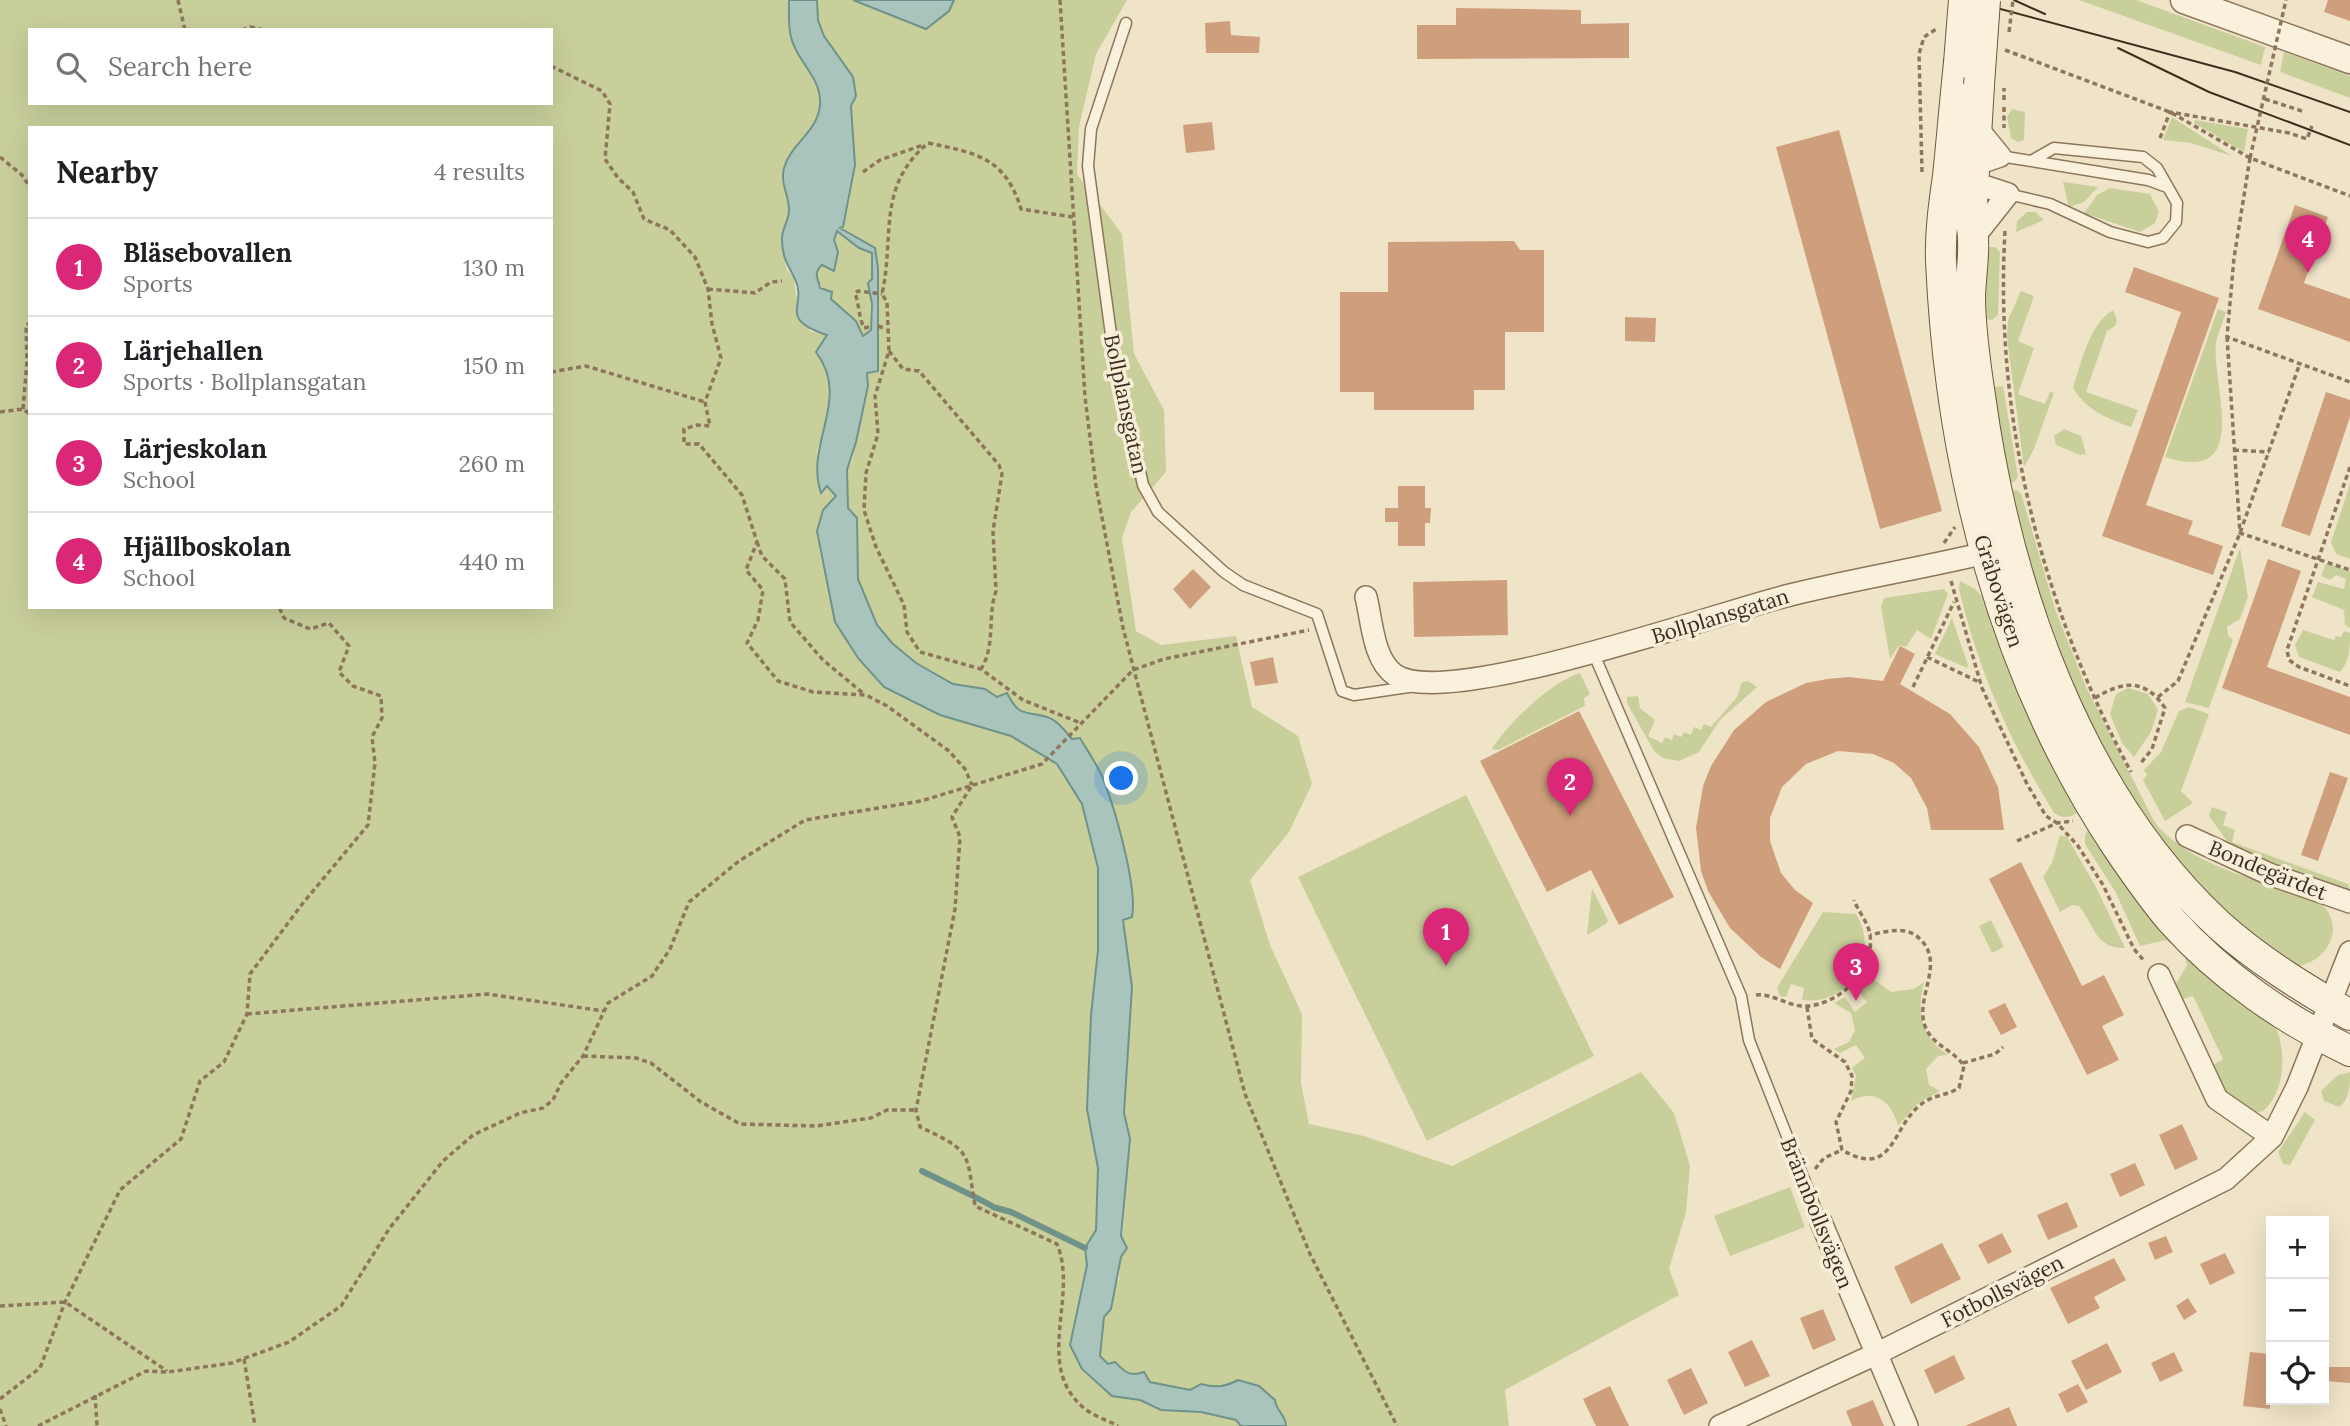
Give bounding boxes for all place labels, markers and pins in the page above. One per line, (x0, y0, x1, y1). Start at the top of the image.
pin: 4 (2285, 215, 2331, 273)
pin: 2 (1547, 758, 1593, 816)
pin: 1 (1423, 908, 1469, 966)
pin: 3 (1833, 943, 1879, 1001)

